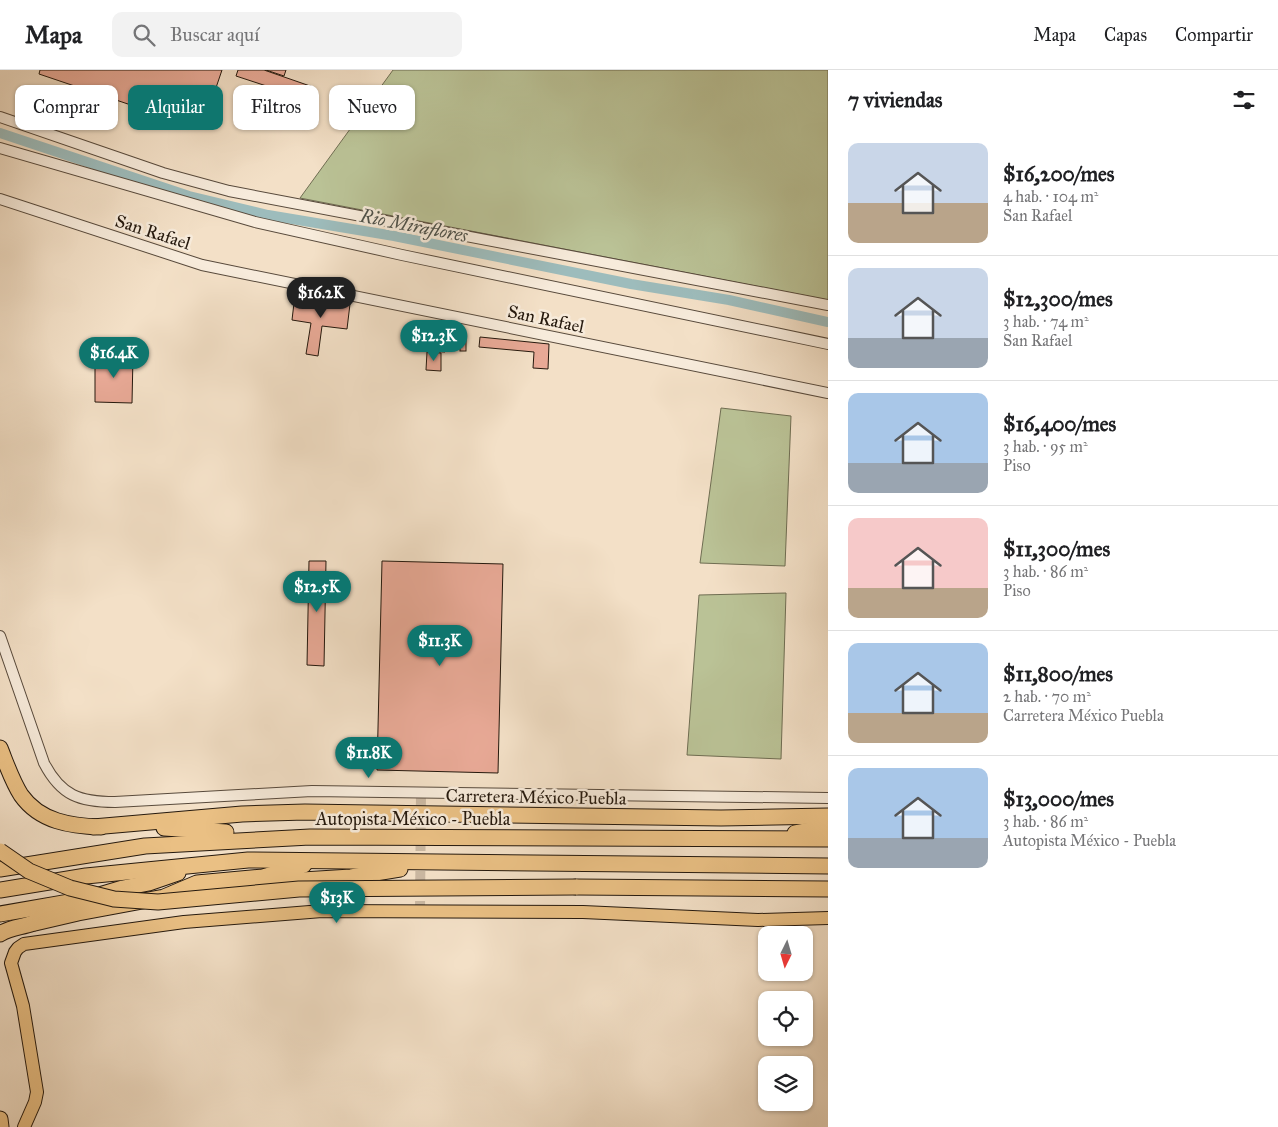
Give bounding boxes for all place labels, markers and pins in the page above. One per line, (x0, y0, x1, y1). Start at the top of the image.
pin: $16.2K (280, 276, 362, 319)
pin: $12.3K (393, 320, 475, 362)
pin: $16.4K (73, 336, 155, 379)
pin: $12.5K (276, 570, 358, 613)
pin: $11.3K (399, 624, 481, 667)
pin: $11.8K (328, 736, 410, 779)
pin: $13K (307, 882, 367, 924)

